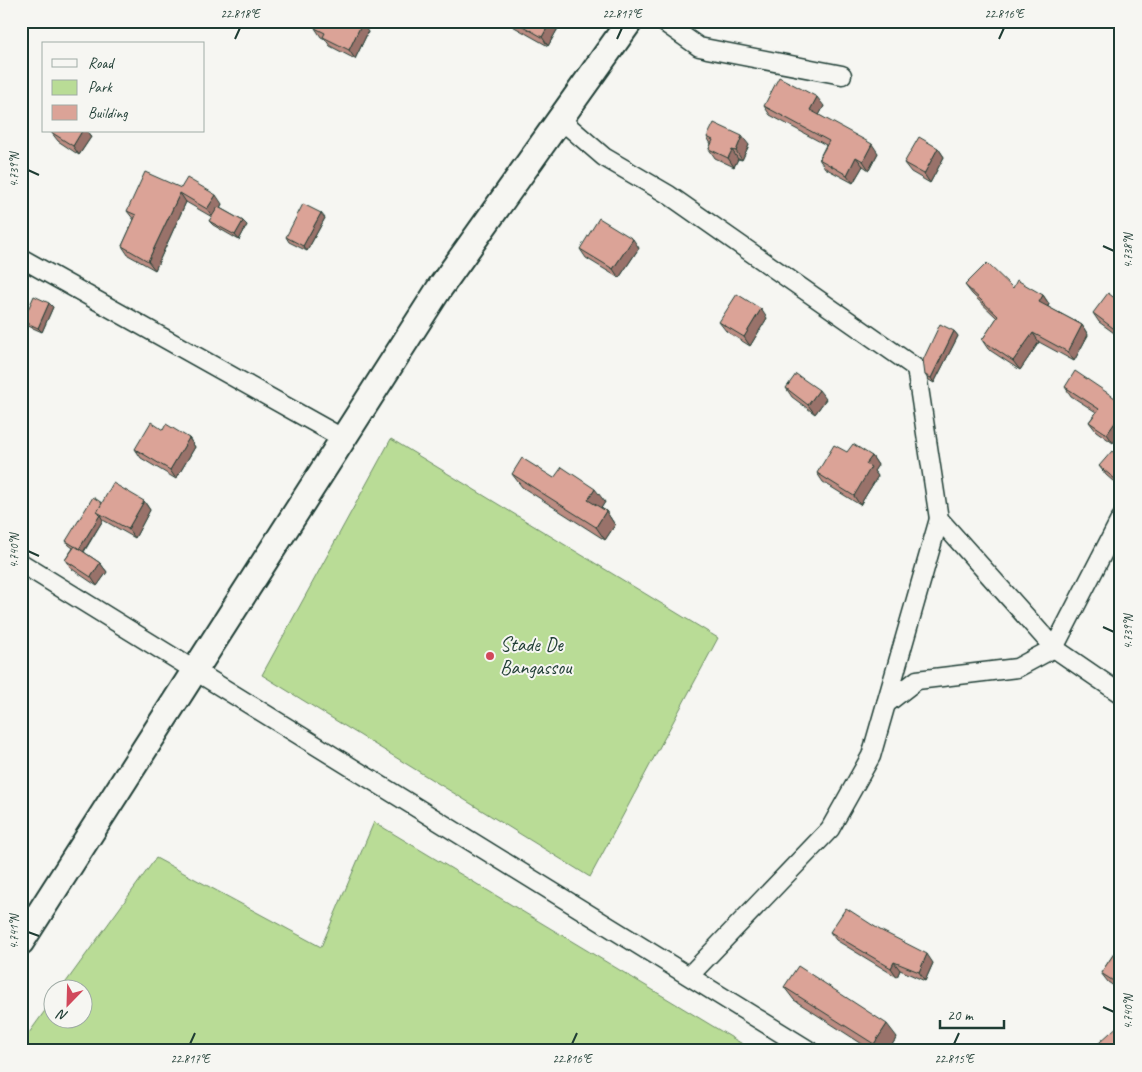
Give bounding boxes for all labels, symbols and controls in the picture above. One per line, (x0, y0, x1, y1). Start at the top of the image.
text: 22.818°E (220, 6, 261, 22)
text: 22.817°E (602, 6, 643, 22)
text: 22.816°E (984, 6, 1025, 22)
legend (42, 42, 205, 132)
text: Road (88, 54, 115, 73)
text: Park (88, 78, 113, 97)
text: Building (88, 104, 128, 123)
text: 4.739°N (6, 151, 22, 187)
text: 4.738°N (1120, 232, 1136, 268)
text: 4.740°N (6, 532, 22, 568)
text: 4.739°N (1120, 613, 1136, 649)
place label: Stade De Bangassou (500, 632, 573, 680)
marker: Stade De Bangassou (484, 650, 496, 662)
text: 4.741°N (6, 913, 22, 949)
north arrow (42, 980, 92, 1030)
text: 4.740°N (1120, 993, 1136, 1029)
scale bar (940, 997, 1003, 1029)
text: N (54, 1005, 70, 1025)
text: 20 m (947, 1006, 974, 1025)
text: 22.817°E (170, 1051, 211, 1067)
text: 22.816°E (552, 1051, 593, 1067)
text: 22.815°E (934, 1051, 975, 1067)

